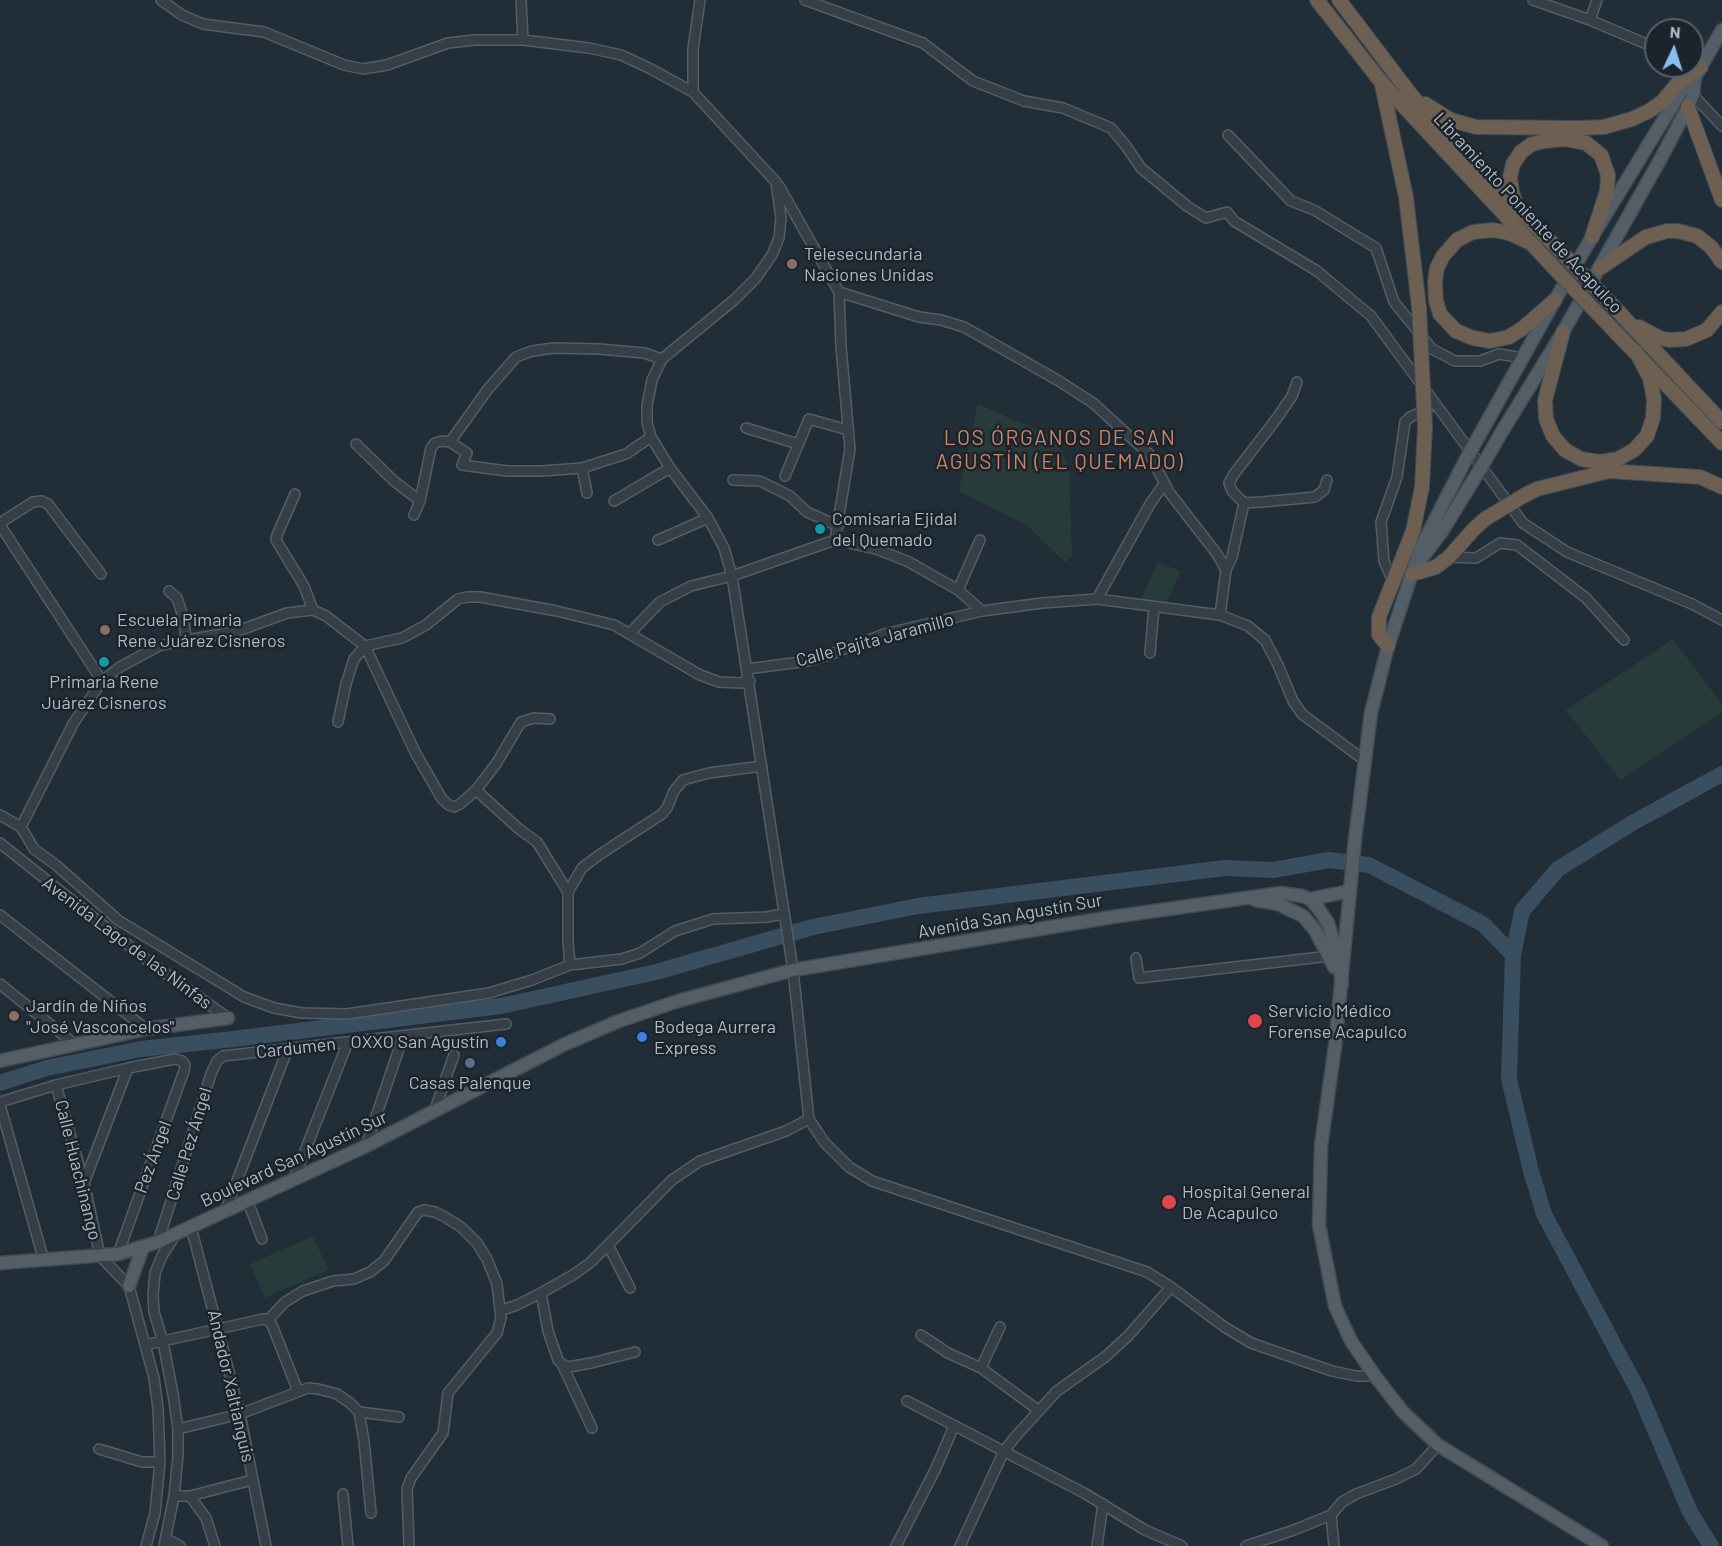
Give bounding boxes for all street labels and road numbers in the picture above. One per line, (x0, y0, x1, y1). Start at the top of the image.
street label: Libramiento Poniente de Acapulco (1429, 108, 1627, 318)
street label: Calle Pajita Jaramillo (794, 609, 956, 671)
street label: Avenida Lago de las Ninfas (38, 872, 216, 1014)
street label: Avenida San Agustín Sur (916, 889, 1104, 943)
street label: Cardumen (255, 1033, 337, 1063)
street label: Calle Pez Ángel (162, 1085, 216, 1203)
street label: Calle Huachinango (50, 1098, 106, 1242)
street label: Boulevard San Agustín Sur (197, 1106, 391, 1212)
street label: Pez Ángel (130, 1118, 176, 1196)
street label: Andador Xaltianguis (203, 1308, 259, 1464)

